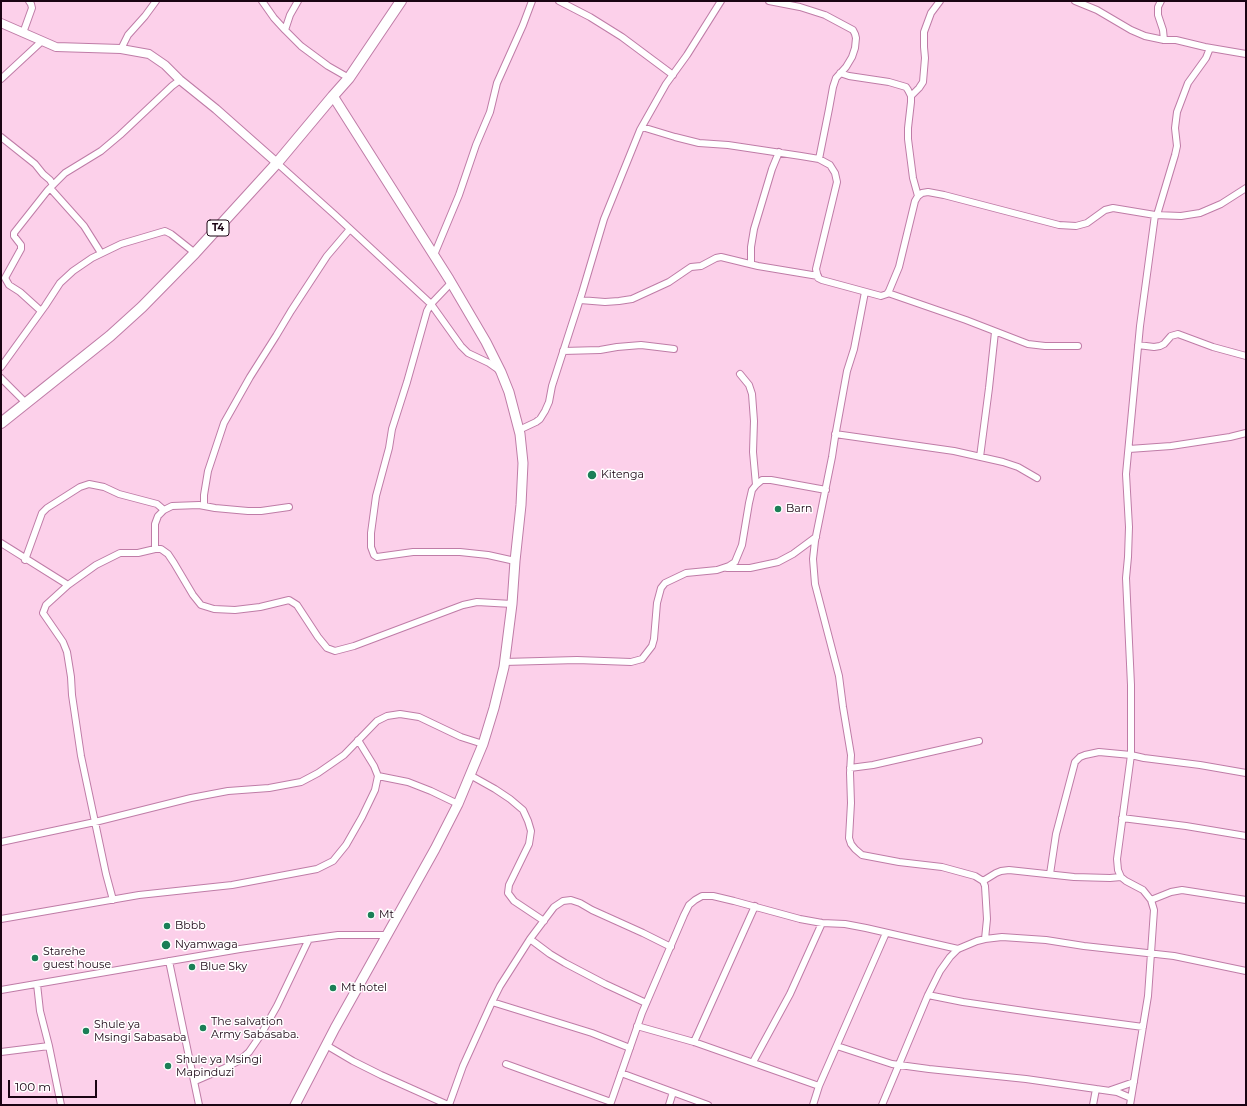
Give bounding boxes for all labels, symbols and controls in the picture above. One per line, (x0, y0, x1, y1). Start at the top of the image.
road number: T4 (207, 220, 229, 236)
place label: Kitenga (601, 468, 644, 482)
marker: Kitenga (586, 469, 598, 481)
place label: Barn (786, 502, 813, 516)
marker: Barn (773, 504, 783, 514)
place label: Mt (379, 908, 394, 922)
marker: Mt (366, 910, 376, 920)
place label: Bbbb (175, 919, 206, 933)
marker: Bbbb (162, 921, 172, 931)
place label: Nyamwaga (175, 938, 238, 952)
marker: Nyamwaga (160, 939, 172, 951)
place label: Starehe guest house (43, 945, 111, 971)
marker: Starehe guest house (30, 953, 40, 963)
place label: Blue Sky (200, 960, 247, 974)
marker: Blue Sky (187, 962, 197, 972)
place label: Mt hotel (341, 981, 387, 995)
marker: Mt hotel (328, 983, 338, 993)
place label: The salvation Army Sabasaba. (211, 1015, 299, 1041)
place label: Shule ya Msingi Sabasaba (94, 1018, 187, 1044)
marker: The salvation Army Sabasaba. (198, 1023, 208, 1033)
marker: Shule ya Msingi Sabasaba (81, 1026, 91, 1036)
place label: Shule ya Msingi Mapinduzi (176, 1053, 262, 1079)
marker: Shule ya Msingi Mapinduzi (163, 1061, 173, 1071)
scale bar (10, 1072, 99, 1098)
text: 100 m (15, 1079, 51, 1094)

